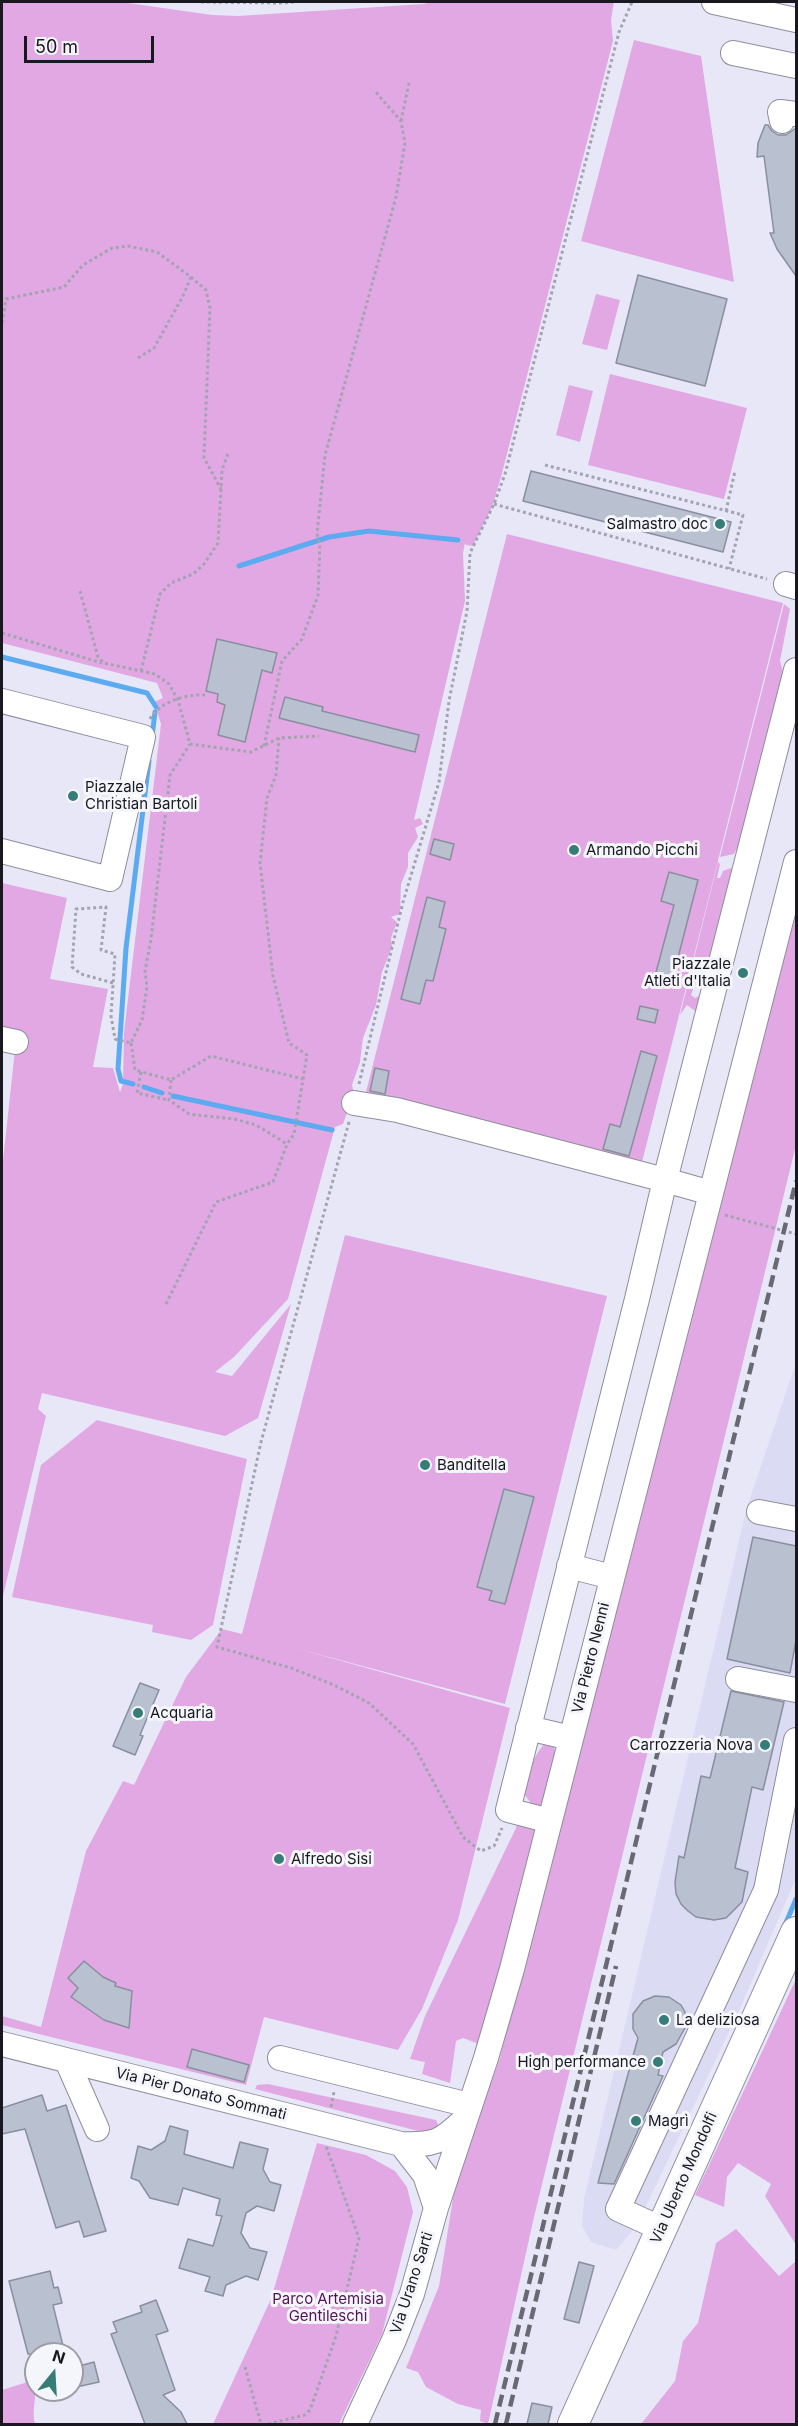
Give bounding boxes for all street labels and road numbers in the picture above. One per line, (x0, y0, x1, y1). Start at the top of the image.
street label: Via Pietro Nenni (569, 1601, 613, 1715)
street label: Via Pier Donato Sommati (114, 2064, 288, 2124)
street label: Via Uberto Mondolfi (647, 2109, 721, 2247)
street label: Via Urano Sarti (387, 2230, 437, 2336)

